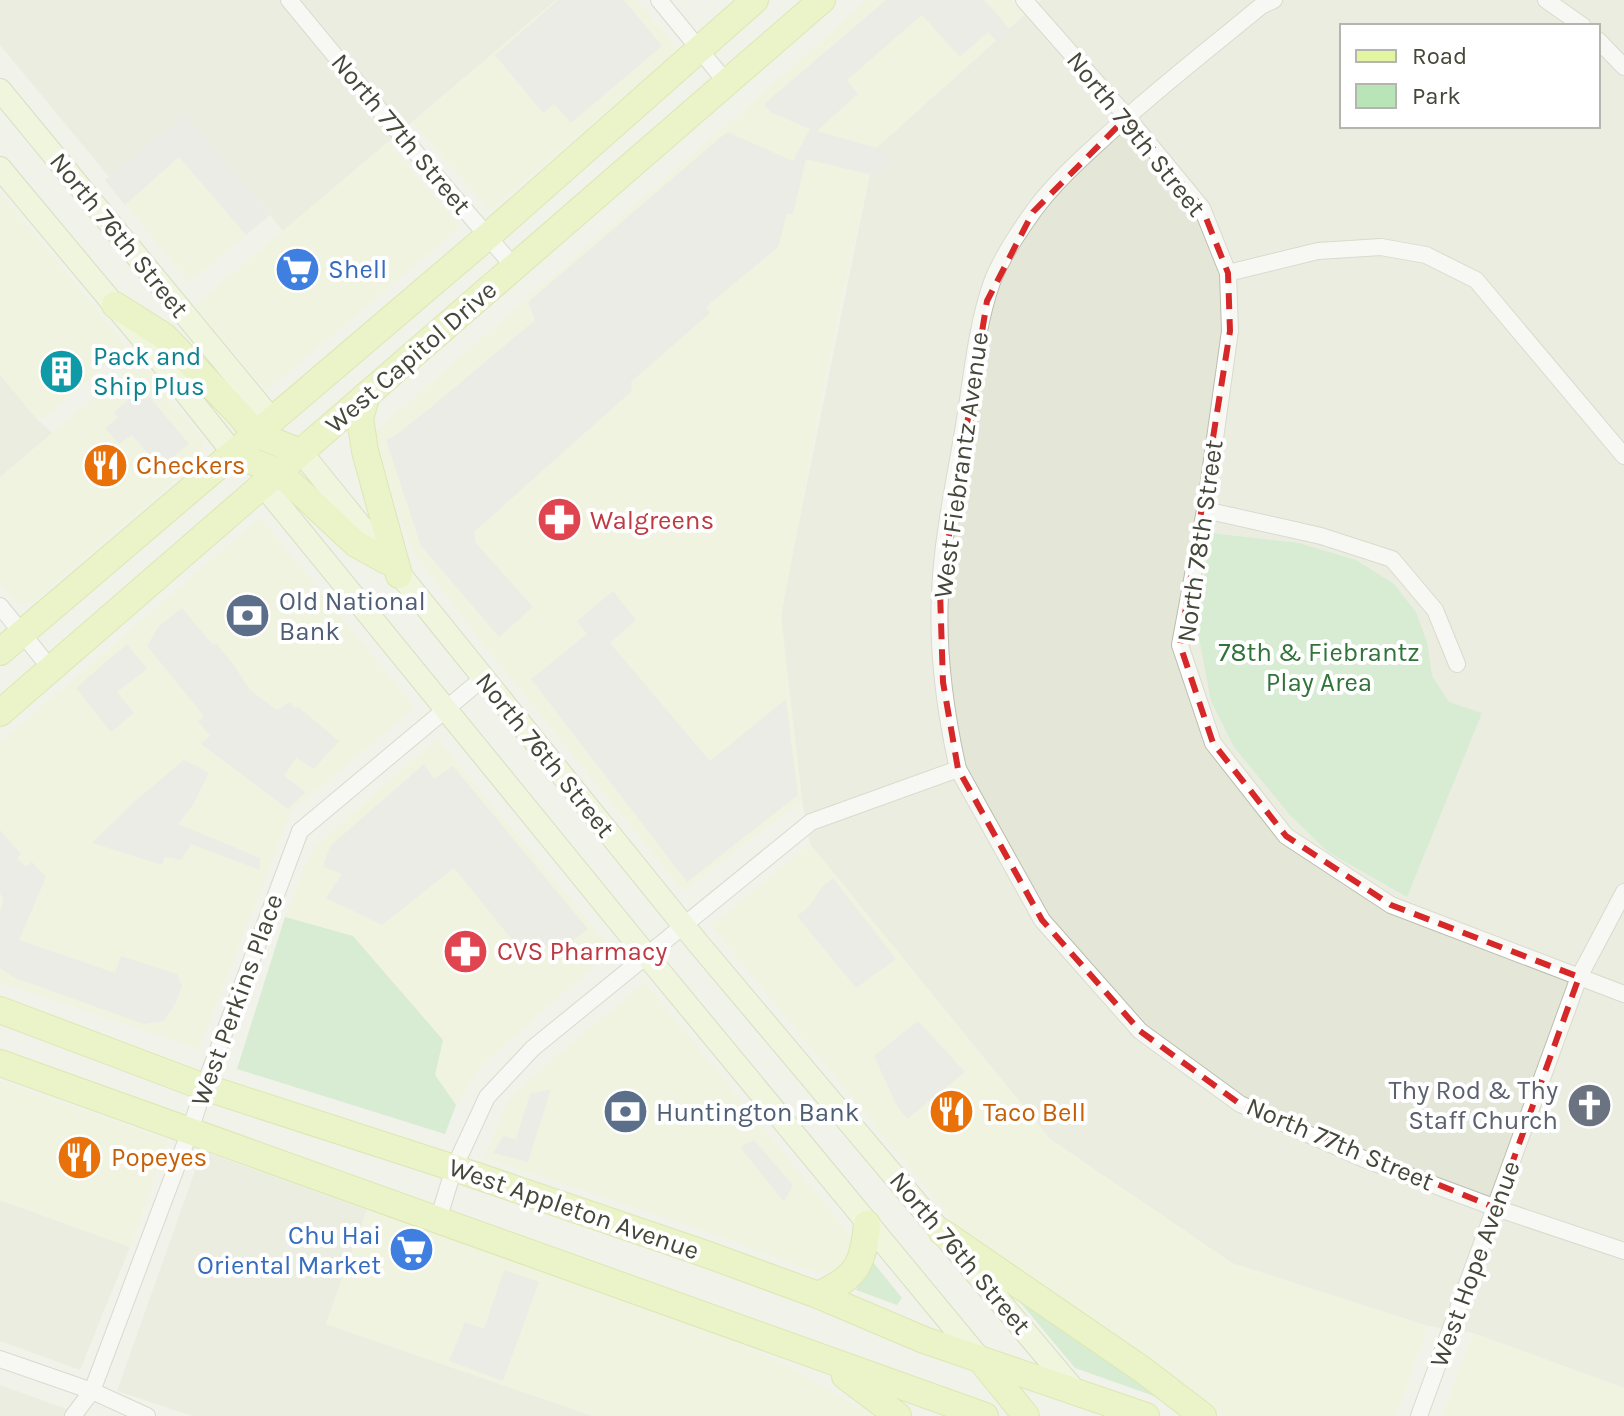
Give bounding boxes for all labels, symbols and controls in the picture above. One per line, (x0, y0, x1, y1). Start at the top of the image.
legend (1340, 24, 1600, 128)
text: Road (1412, 42, 1467, 70)
street label: North 79th Street (1060, 45, 1212, 223)
street label: North 77th Street (325, 47, 477, 221)
text: Park (1412, 82, 1461, 110)
street label: North 76th Street (43, 146, 195, 324)
supermarket icon: Shell (273, 245, 321, 293)
place label: Shell (328, 254, 387, 285)
street label: West Capitol Drive (319, 274, 503, 440)
street label: West Fiebrantz Avenue (927, 330, 995, 600)
place label: Pack and Ship Plus (93, 341, 205, 402)
building icon: Pack and Ship Plus (38, 347, 86, 395)
street label: North 78th Street (1170, 438, 1230, 644)
restaurant icon: Checkers (81, 441, 129, 489)
place label: Checkers (136, 450, 245, 481)
pharmacy icon: Walgreens (535, 496, 583, 544)
place label: Walgreens (590, 505, 714, 536)
place label: Old National Bank (279, 586, 426, 647)
bank icon: Old National Bank (224, 592, 272, 640)
park label: 78th & Fiebrantz Play Area (1218, 637, 1420, 698)
street label: North 76th Street (469, 666, 621, 844)
street label: West Perkins Place (184, 890, 290, 1110)
pharmacy icon: CVS Pharmacy (442, 927, 490, 975)
place label: CVS Pharmacy (497, 936, 667, 967)
place label: Thy Rod & Thy Staff Church (1389, 1075, 1558, 1136)
church icon: Thy Rod & Thy Staff Church (1565, 1081, 1613, 1129)
bank icon: Huntington Bank (601, 1088, 649, 1136)
restaurant icon: Taco Bell (928, 1088, 976, 1136)
street label: North 77th Street (1242, 1091, 1439, 1198)
place label: Huntington Bank (656, 1097, 859, 1128)
place label: Taco Bell (983, 1097, 1086, 1128)
restaurant icon: Popeyes (56, 1133, 104, 1181)
place label: Popeyes (111, 1142, 207, 1173)
street label: West Appleton Avenue (445, 1152, 703, 1266)
street label: West Hope Avenue (1423, 1157, 1527, 1371)
street label: North 76th Street (883, 1165, 1037, 1341)
place label: Chu Hai Oriental Market (197, 1220, 381, 1281)
supermarket icon: Chu Hai Oriental Market (388, 1226, 436, 1274)

